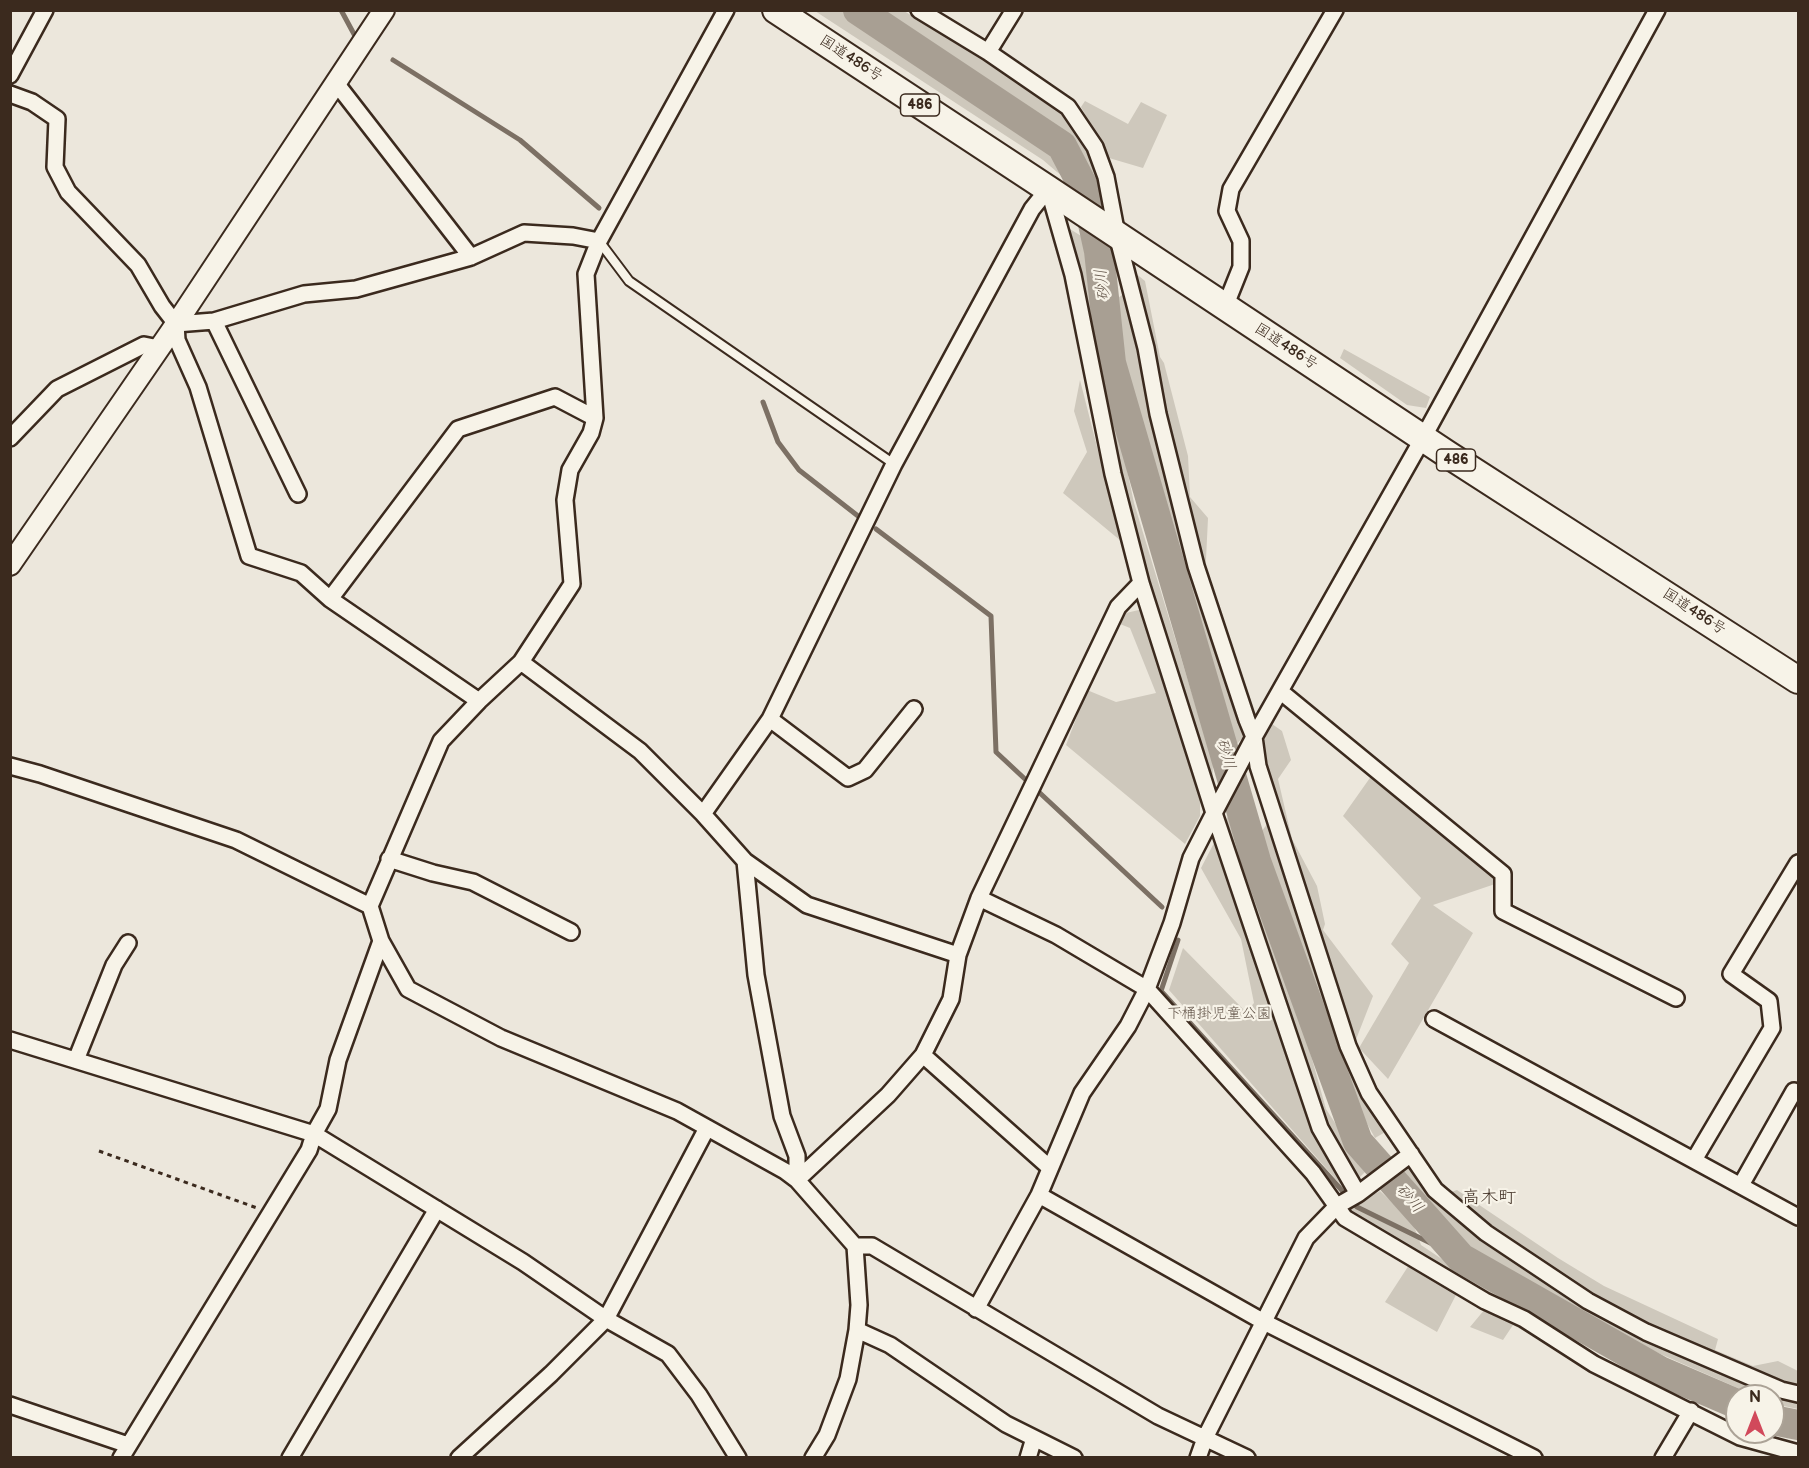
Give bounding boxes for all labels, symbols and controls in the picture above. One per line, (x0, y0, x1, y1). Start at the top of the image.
street label: 国道486号 (816, 32, 886, 86)
road number: 486 (900, 94, 940, 116)
water label: 砂川 (1092, 268, 1114, 302)
street label: 国道486号 (1251, 320, 1321, 374)
road number: 486 (1436, 449, 1476, 471)
street label: 国道486号 (1659, 585, 1729, 639)
water label: 砂川 (1211, 736, 1239, 772)
park label: 下桶掛児童公園 (1167, 1005, 1271, 1023)
water label: 砂川 (1391, 1181, 1427, 1217)
district label: 高木町 (1462, 1187, 1516, 1209)
north arrow (1725, 1384, 1785, 1444)
text: N (1749, 1388, 1761, 1407)

